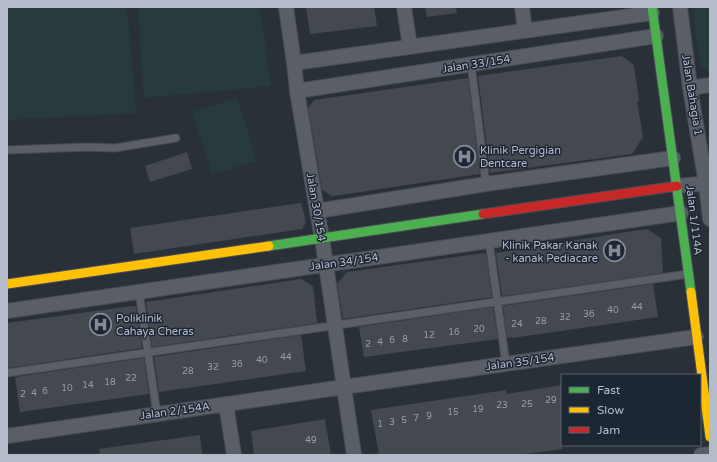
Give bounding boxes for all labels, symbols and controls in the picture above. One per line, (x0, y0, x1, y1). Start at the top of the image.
street label: Jalan 33/154 (441, 52, 511, 76)
street label: Jalan Bahagia 1 (679, 53, 705, 137)
hospital icon: Klinik Pergigian Dentcare (451, 143, 477, 169)
place label: Klinik Pergigian Dentcare (480, 144, 561, 170)
street label: Jalan 30/154 (304, 172, 328, 242)
street label: Jalan 1/114A (683, 184, 705, 256)
hospital icon: Klinik Pakar Kanak - kanak Pediacare (601, 238, 627, 264)
place label: Klinik Pakar Kanak - kanak Pediacare (502, 239, 598, 265)
street label: Jalan 34/154 (309, 251, 379, 273)
house number: 44 (631, 302, 643, 313)
house number: 40 (607, 305, 619, 316)
house number: 36 (583, 309, 595, 320)
hospital icon: Poliklinik Cahaya Cheras (87, 311, 113, 337)
place label: Poliklinik Cahaya Cheras (116, 312, 194, 338)
house number: 32 (559, 312, 571, 323)
house number: 28 (535, 316, 547, 327)
house number: 24 (511, 319, 523, 330)
house number: 20 (473, 324, 485, 335)
house number: 16 (448, 327, 460, 338)
house number: 12 (423, 330, 435, 341)
house number: 8 (402, 334, 408, 345)
house number: 6 (389, 335, 395, 346)
house number: 4 (377, 337, 383, 348)
house number: 2 (365, 339, 371, 350)
street label: Jalan 35/154 (485, 351, 555, 373)
house number: 44 (280, 352, 292, 363)
house number: 40 (256, 355, 268, 366)
house number: 36 (231, 359, 243, 370)
house number: 32 (207, 362, 219, 373)
house number: 28 (182, 366, 194, 377)
house number: 22 (125, 373, 137, 384)
legend (561, 374, 701, 446)
house number: 18 (104, 377, 116, 388)
house number: 14 (82, 380, 94, 391)
house number: 10 (61, 383, 73, 394)
text: Fast (597, 383, 621, 397)
house number: 6 (42, 386, 48, 397)
house number: 4 (31, 388, 37, 399)
house number: 2 (20, 389, 26, 400)
house number: 29 (545, 395, 557, 406)
house number: 25 (521, 399, 533, 410)
street label: Jalan 2/154A (139, 400, 211, 422)
house number: 23 (496, 400, 508, 411)
text: Slow (597, 403, 624, 417)
house number: 19 (472, 404, 484, 415)
house number: 15 (447, 407, 459, 418)
house number: 9 (426, 411, 432, 422)
house number: 7 (413, 413, 419, 424)
house number: 5 (401, 415, 407, 426)
house number: 3 (389, 417, 395, 428)
house number: 1 (377, 419, 383, 430)
text: Jam (597, 423, 620, 437)
house number: 49 (305, 435, 317, 446)

